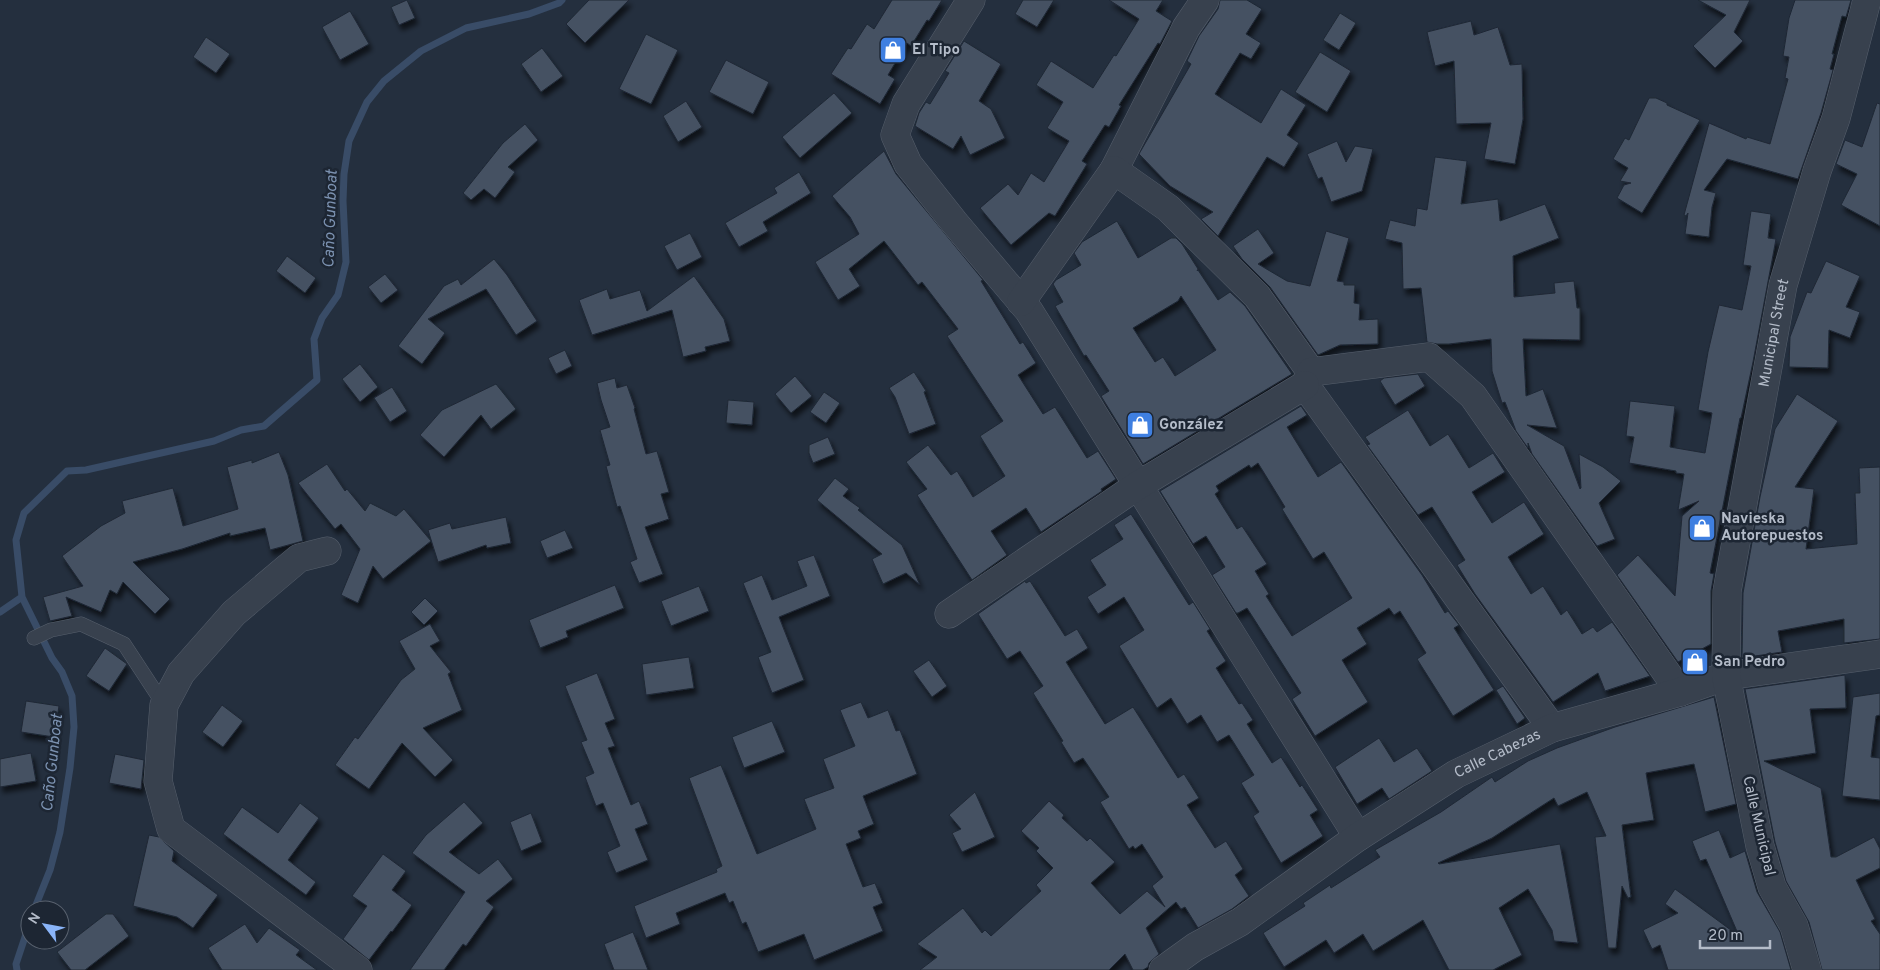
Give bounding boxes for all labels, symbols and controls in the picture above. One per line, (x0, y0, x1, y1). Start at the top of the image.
shop icon: El Tipo (878, 35, 908, 65)
place label: El Tipo (912, 41, 960, 60)
water label: Caño Gunboat (319, 168, 343, 268)
street label: Municipal Street (1755, 277, 1794, 389)
shop icon: González (1125, 410, 1155, 440)
place label: González (1159, 416, 1224, 435)
place label: Navieska Autorepuestos (1721, 510, 1823, 546)
shop icon: Navieska Autorepuestos (1687, 513, 1717, 543)
shop icon: San Pedro (1680, 647, 1710, 677)
place label: San Pedro (1714, 653, 1785, 672)
water label: Caño Gunboat (38, 712, 68, 813)
street label: Calle Cabezas (1451, 725, 1544, 783)
street label: Calle Municipal (1737, 774, 1779, 878)
north arrow (20, 900, 70, 950)
text: N (25, 910, 45, 928)
scale bar (1700, 918, 1770, 950)
text: 20 m (1708, 927, 1743, 946)

